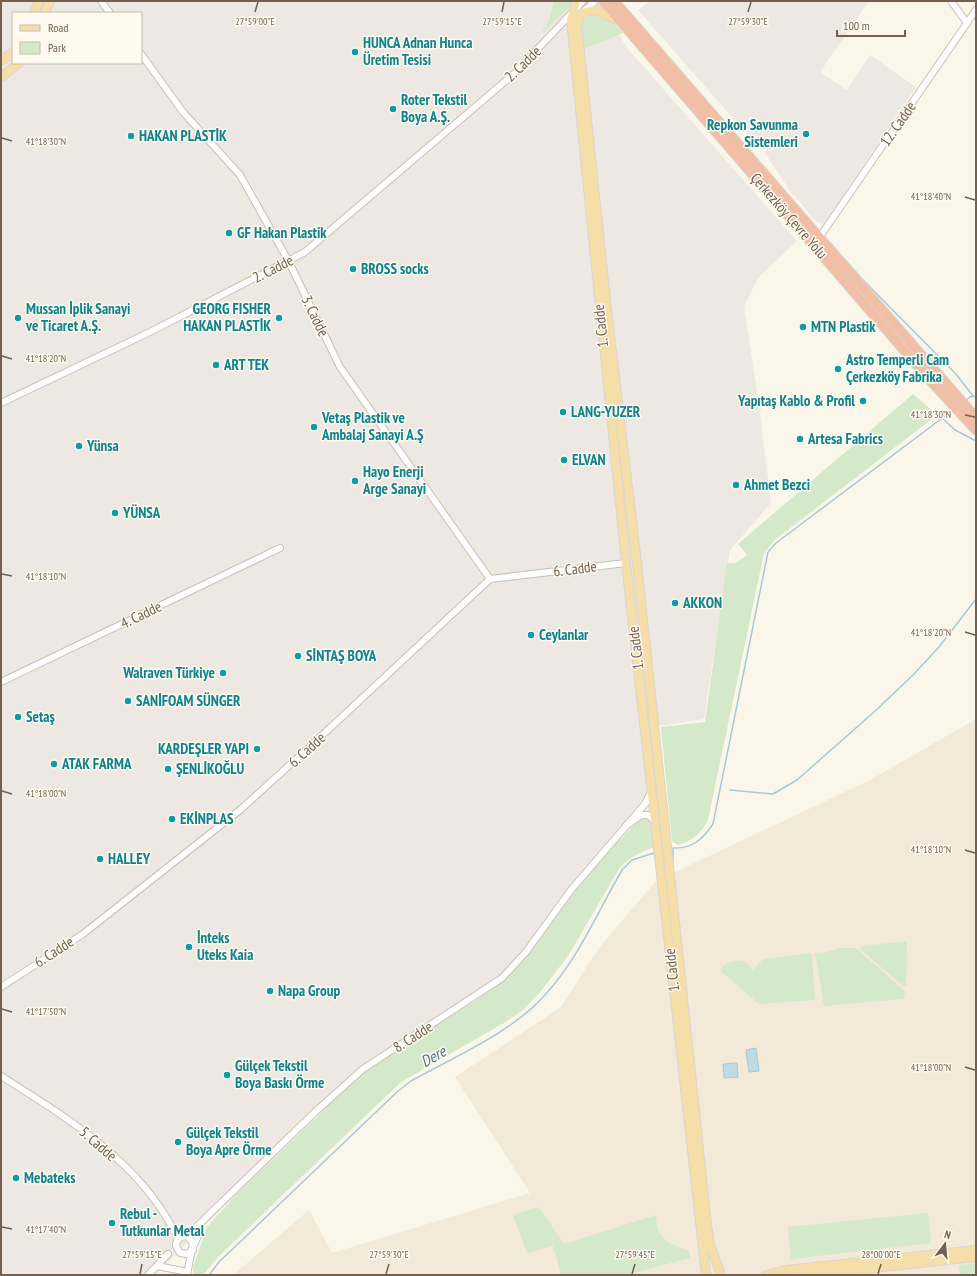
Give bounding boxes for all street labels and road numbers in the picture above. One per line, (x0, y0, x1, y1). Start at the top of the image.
street label: 2. Cadde (500, 42, 545, 86)
street label: 12. Cadde (875, 98, 920, 150)
street label: Çerkezköy Çevre Yolu (747, 169, 832, 263)
street label: 2. Cadde (249, 250, 296, 287)
street label: 3. Cadde (297, 292, 334, 339)
street label: 1. Cadde (589, 303, 612, 349)
street label: 6. Cadde (552, 556, 598, 581)
street label: 4. Cadde (117, 596, 164, 633)
street label: 1. Cadde (623, 625, 648, 671)
street label: 6. Cadde (284, 728, 329, 771)
street label: 6. Cadde (30, 932, 77, 971)
street label: 1. Cadde (660, 947, 683, 993)
street label: 8. Cadde (389, 1017, 436, 1056)
street label: 5. Cadde (76, 1122, 121, 1165)

